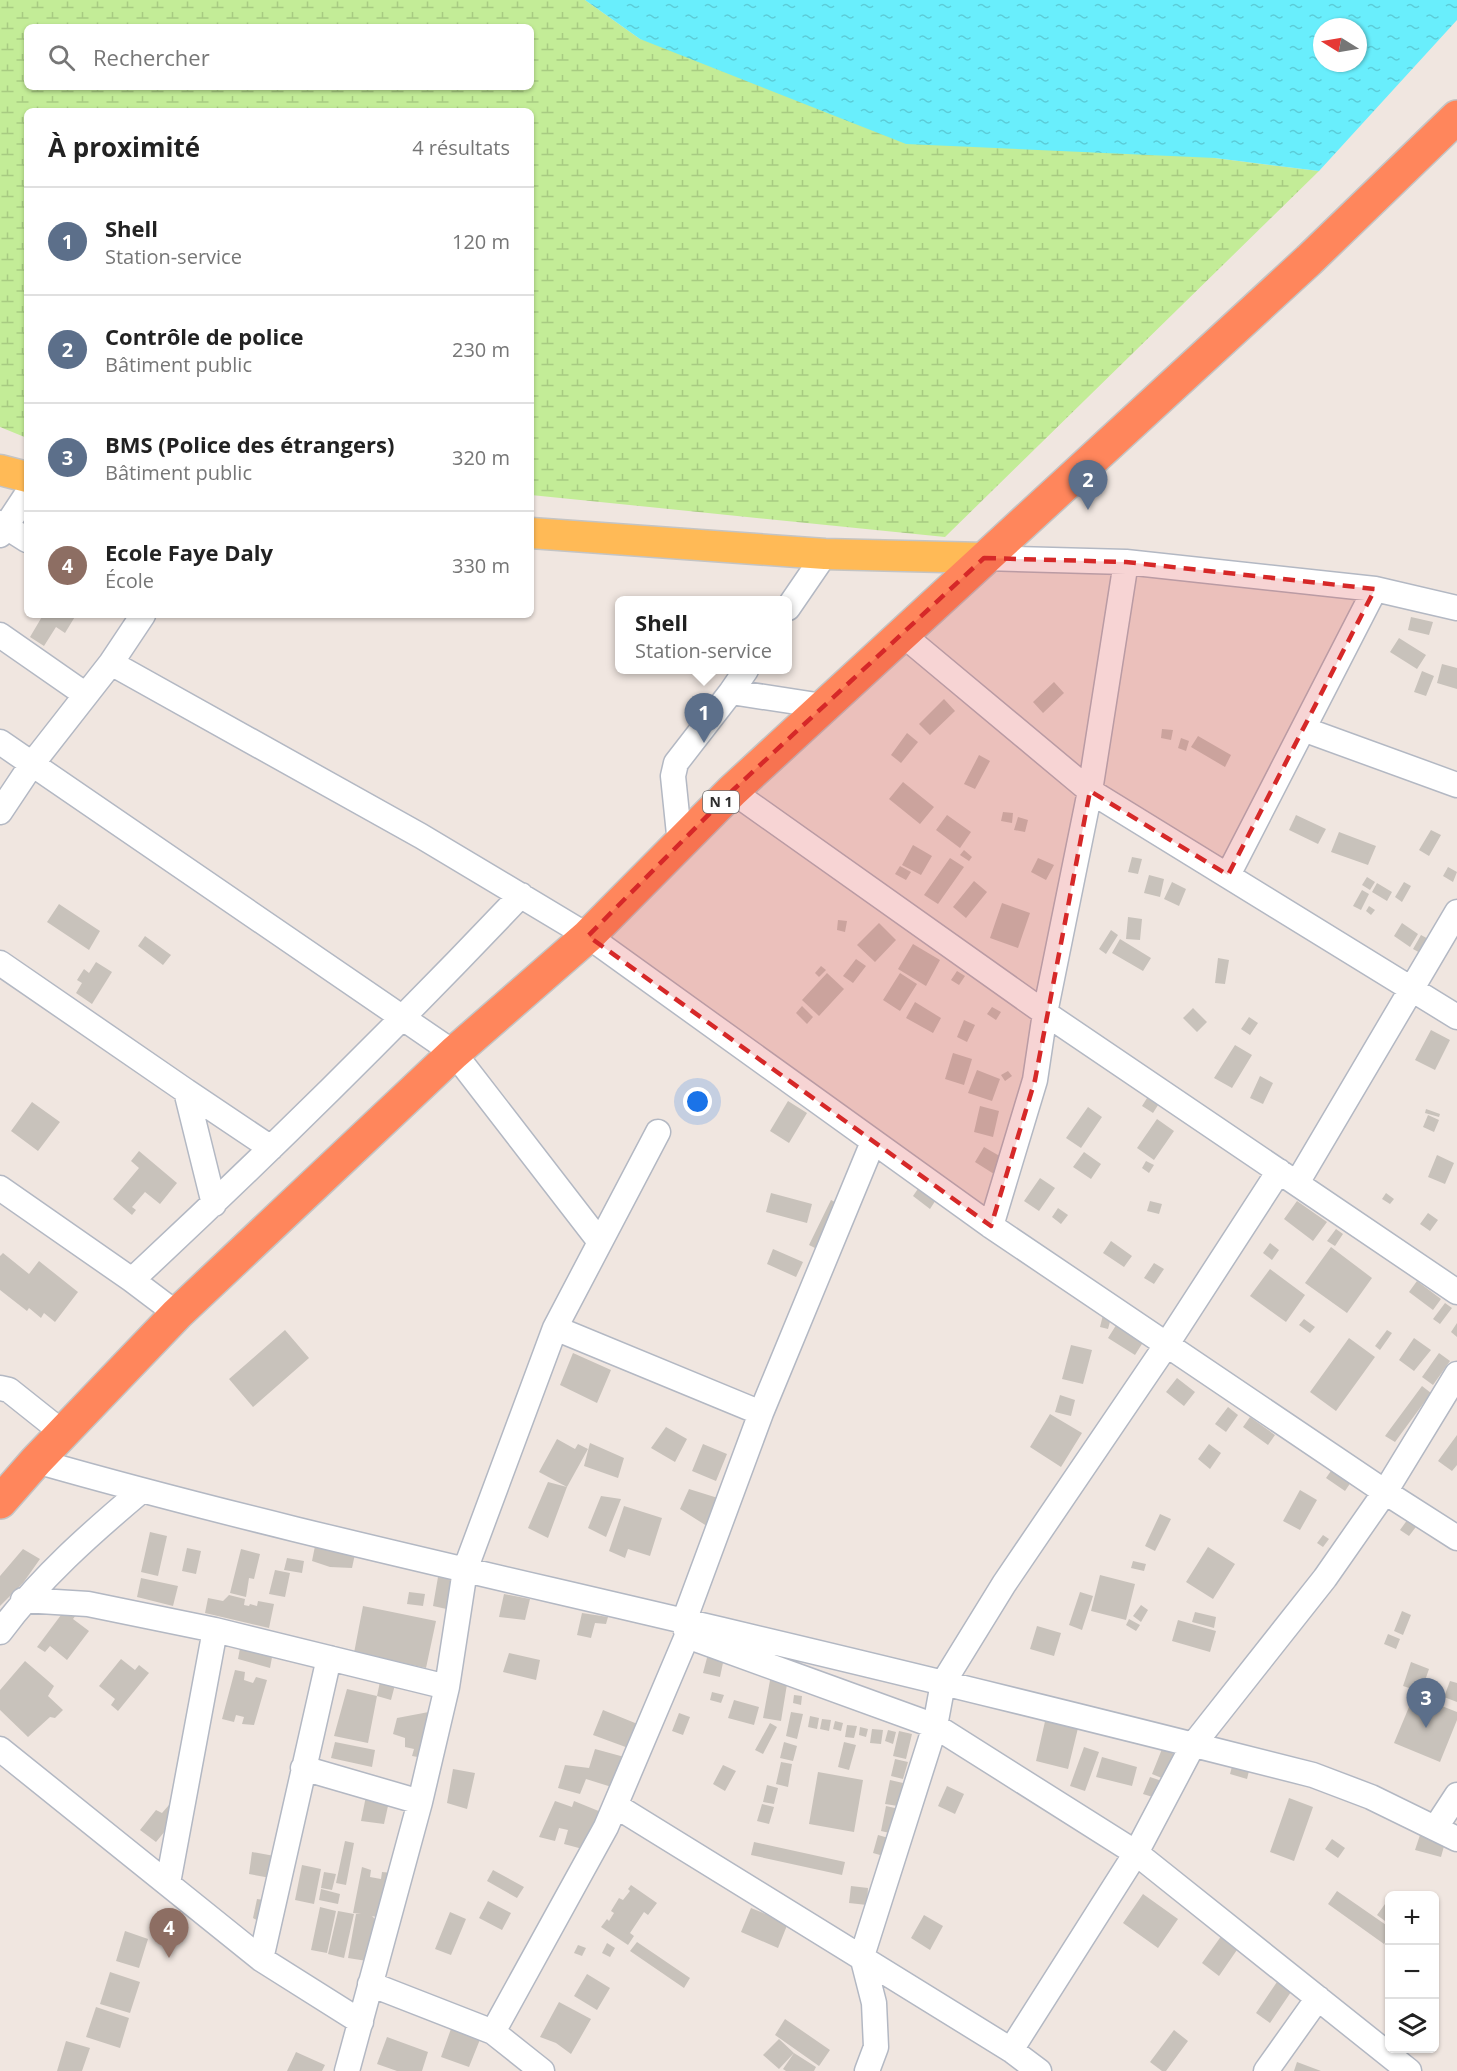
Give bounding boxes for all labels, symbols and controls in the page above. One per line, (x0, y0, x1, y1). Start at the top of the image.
north arrow (1313, 18, 1367, 72)
search box (24, 24, 534, 90)
icon: search (45, 41, 78, 74)
text: Rechercher (93, 42, 210, 72)
text: À proximité (48, 129, 200, 165)
text: 4 résultats (412, 134, 510, 161)
text: Shell (105, 213, 158, 243)
text: 1 (62, 228, 73, 255)
text: 120 m (452, 228, 510, 255)
text: Station-service (105, 243, 242, 270)
text: Contrôle de police (105, 321, 304, 351)
text: 2 (62, 336, 73, 363)
text: 230 m (452, 336, 510, 363)
text: Bâtiment public (105, 351, 252, 378)
text: BMS (Police des étrangers) (105, 429, 394, 459)
text: 3 (62, 444, 73, 471)
text: 320 m (452, 444, 510, 471)
text: Bâtiment public (105, 459, 252, 486)
pin: 2 (1068, 460, 1108, 510)
text: Ecole Faye Daly (105, 537, 273, 567)
text: 4 (62, 552, 73, 579)
text: 330 m (452, 552, 510, 579)
text: École (105, 567, 154, 594)
popup (615, 596, 792, 674)
text: Shell (635, 607, 688, 637)
text: Station-service (635, 637, 772, 664)
pin: 1 (684, 694, 724, 743)
road number: N 1 (703, 791, 739, 813)
your location (683, 1087, 712, 1116)
pin: 3 (1406, 1678, 1446, 1728)
map controls (1385, 1891, 1439, 2053)
button: + (1385, 1891, 1439, 1945)
pin: 4 (150, 1908, 188, 1958)
button: − (1385, 1945, 1439, 1999)
button: layers (1385, 1999, 1439, 2053)

